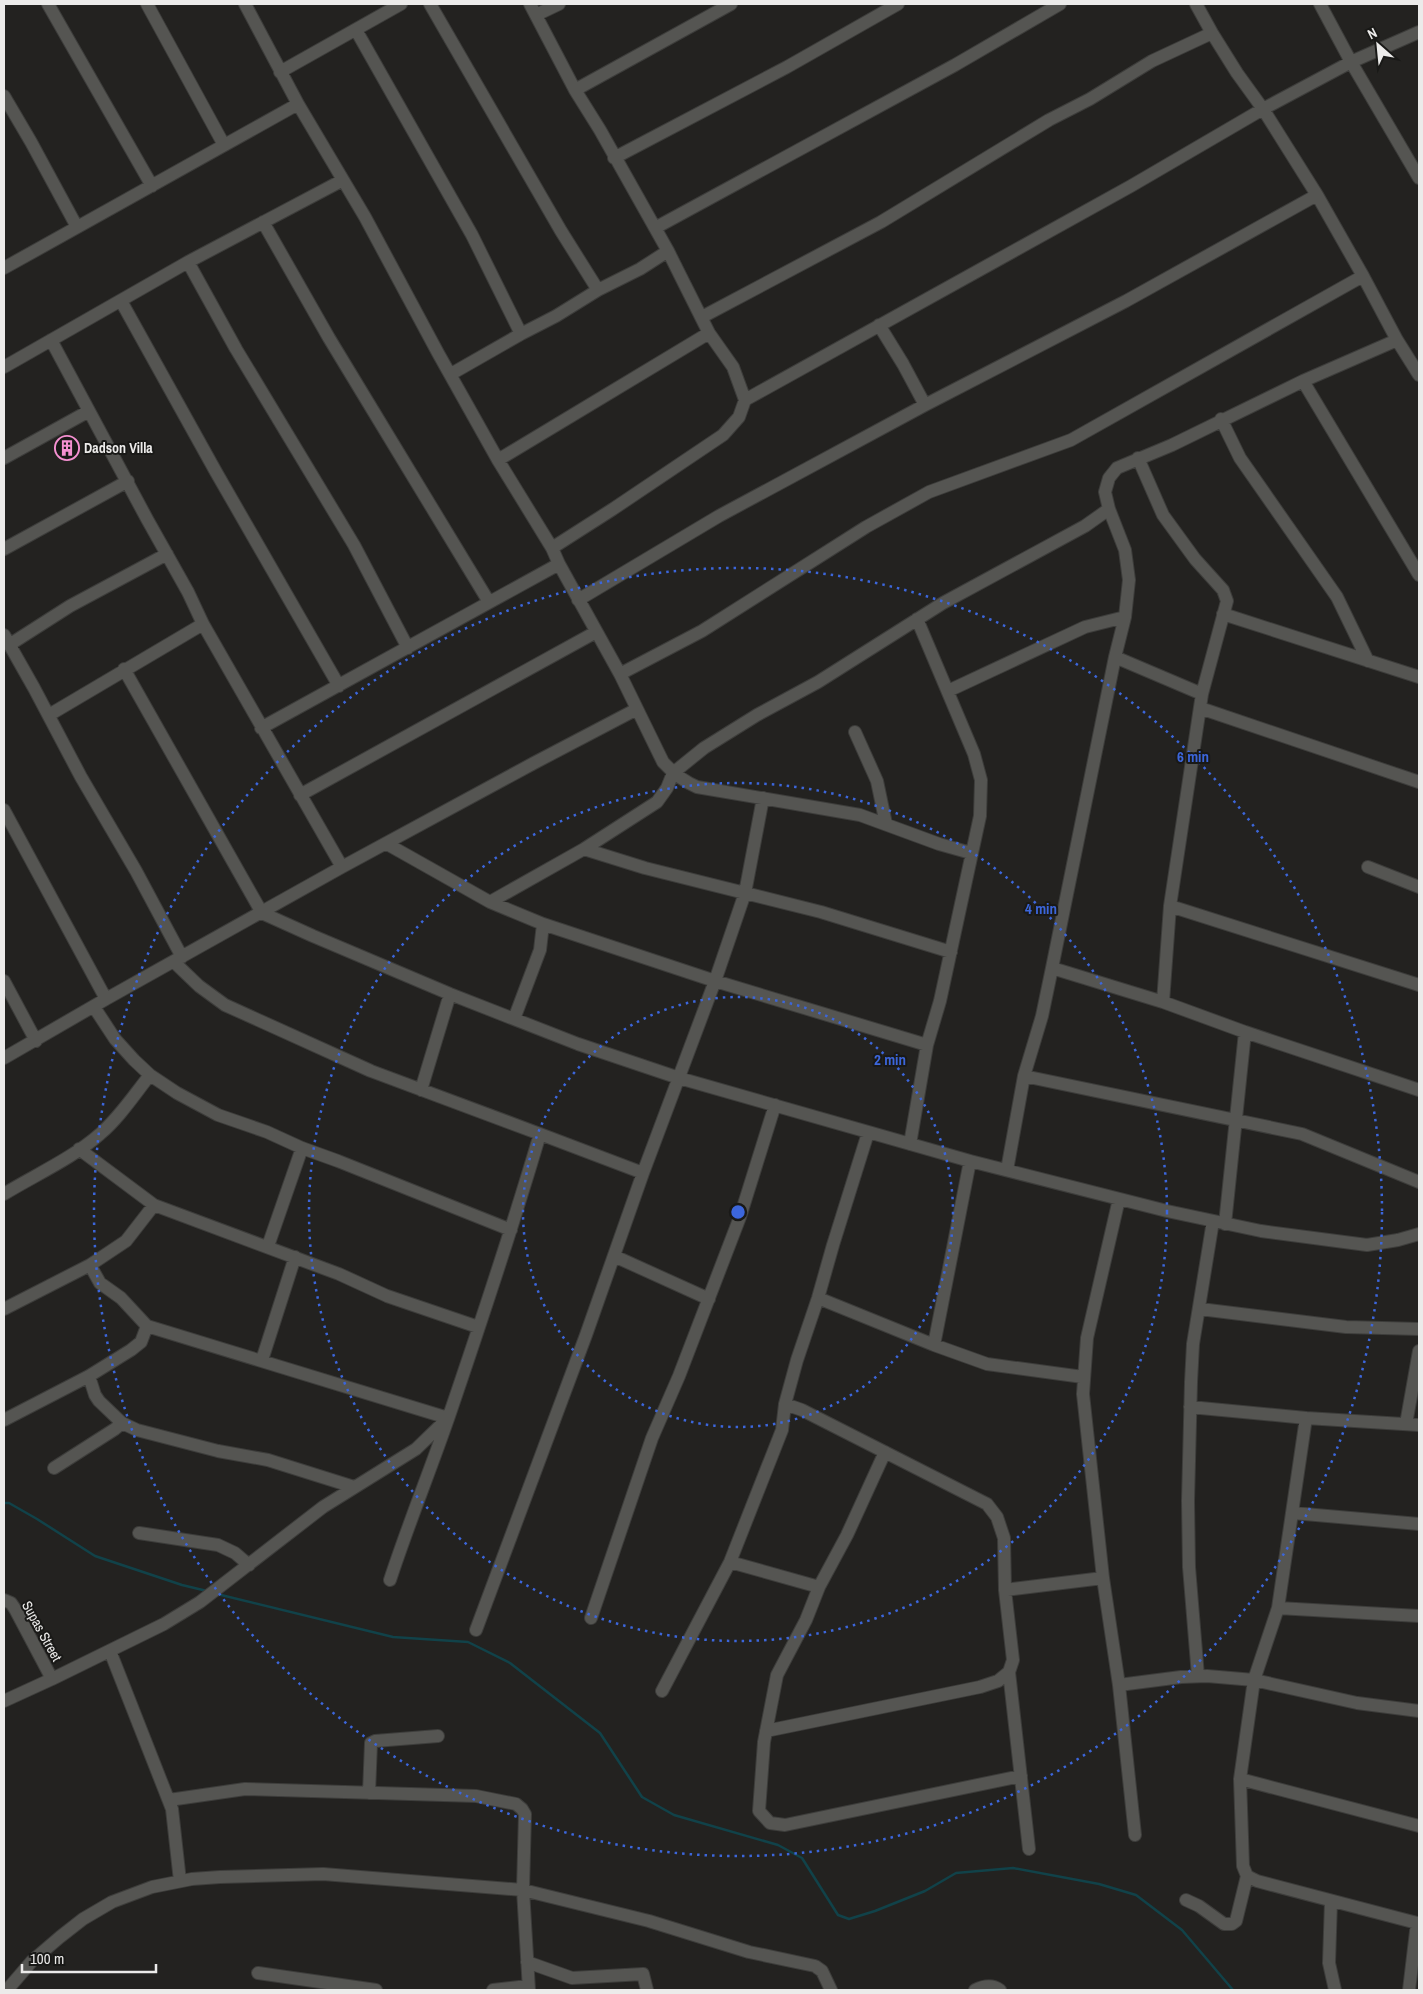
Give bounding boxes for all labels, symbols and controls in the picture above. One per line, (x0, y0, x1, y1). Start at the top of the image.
north arrow (1353, 20, 1403, 70)
text: N (1364, 24, 1380, 43)
building icon: Dadson Villa (54, 435, 80, 461)
place label: Dadson Villa (84, 439, 153, 457)
text: 6 min (1177, 746, 1209, 767)
text: 4 min (1025, 898, 1057, 919)
text: 2 min (874, 1049, 906, 1070)
centre of rings (729, 1203, 747, 1221)
street label: Supas Street (18, 1598, 66, 1664)
scale bar (22, 1942, 156, 1974)
text: 100 m (30, 1948, 64, 1969)

